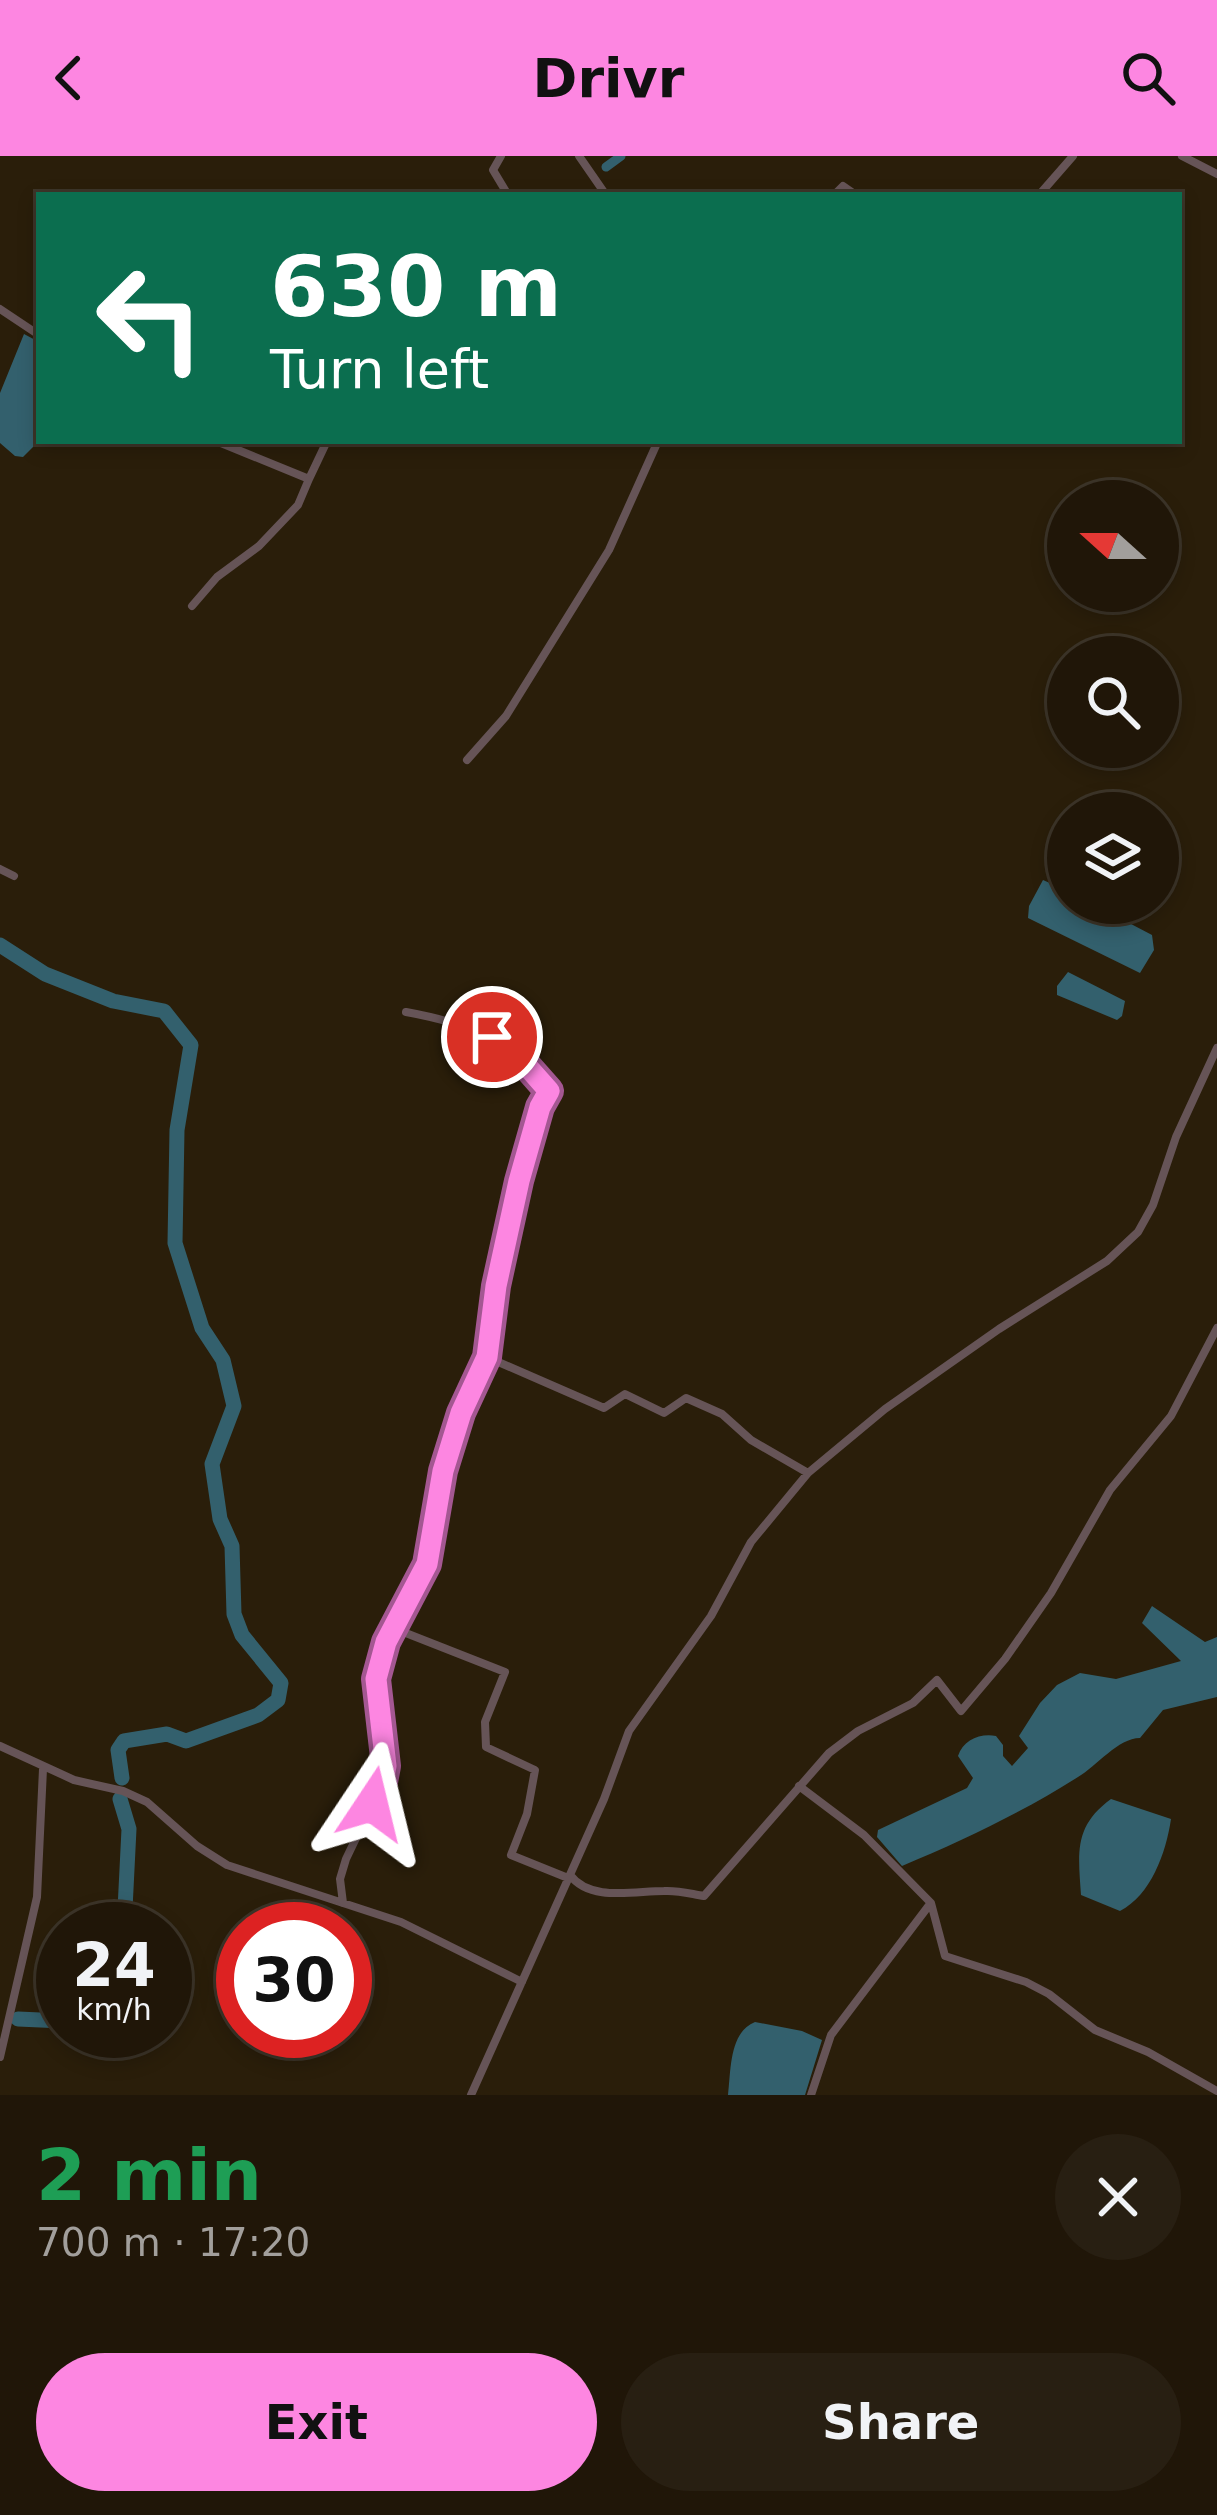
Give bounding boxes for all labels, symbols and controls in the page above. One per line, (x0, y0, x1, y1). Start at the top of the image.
icon: back (36, 45, 102, 111)
icon: search (1115, 45, 1181, 111)
text: Drivr (533, 47, 684, 110)
text: 630 m (270, 238, 562, 336)
icon: left (72, 240, 228, 396)
text: Turn left (270, 338, 489, 401)
north arrow (1047, 480, 1179, 612)
map controls (1047, 480, 1179, 924)
button: search (1047, 636, 1179, 768)
button: layers (1047, 792, 1179, 924)
pin (441, 986, 543, 1088)
icon: arrive (459, 1004, 525, 1070)
position arrow (309, 1741, 435, 1867)
speed limit sign: 30 (216, 1902, 372, 2058)
text: 24 (72, 1930, 156, 2000)
text: km/h (76, 1992, 152, 2027)
text: 2 min (36, 2133, 262, 2217)
button: close (1055, 2134, 1181, 2260)
text: 700 m · 17:20 (36, 2220, 310, 2265)
button: Exit (36, 2353, 597, 2491)
button: Share (621, 2353, 1181, 2491)

